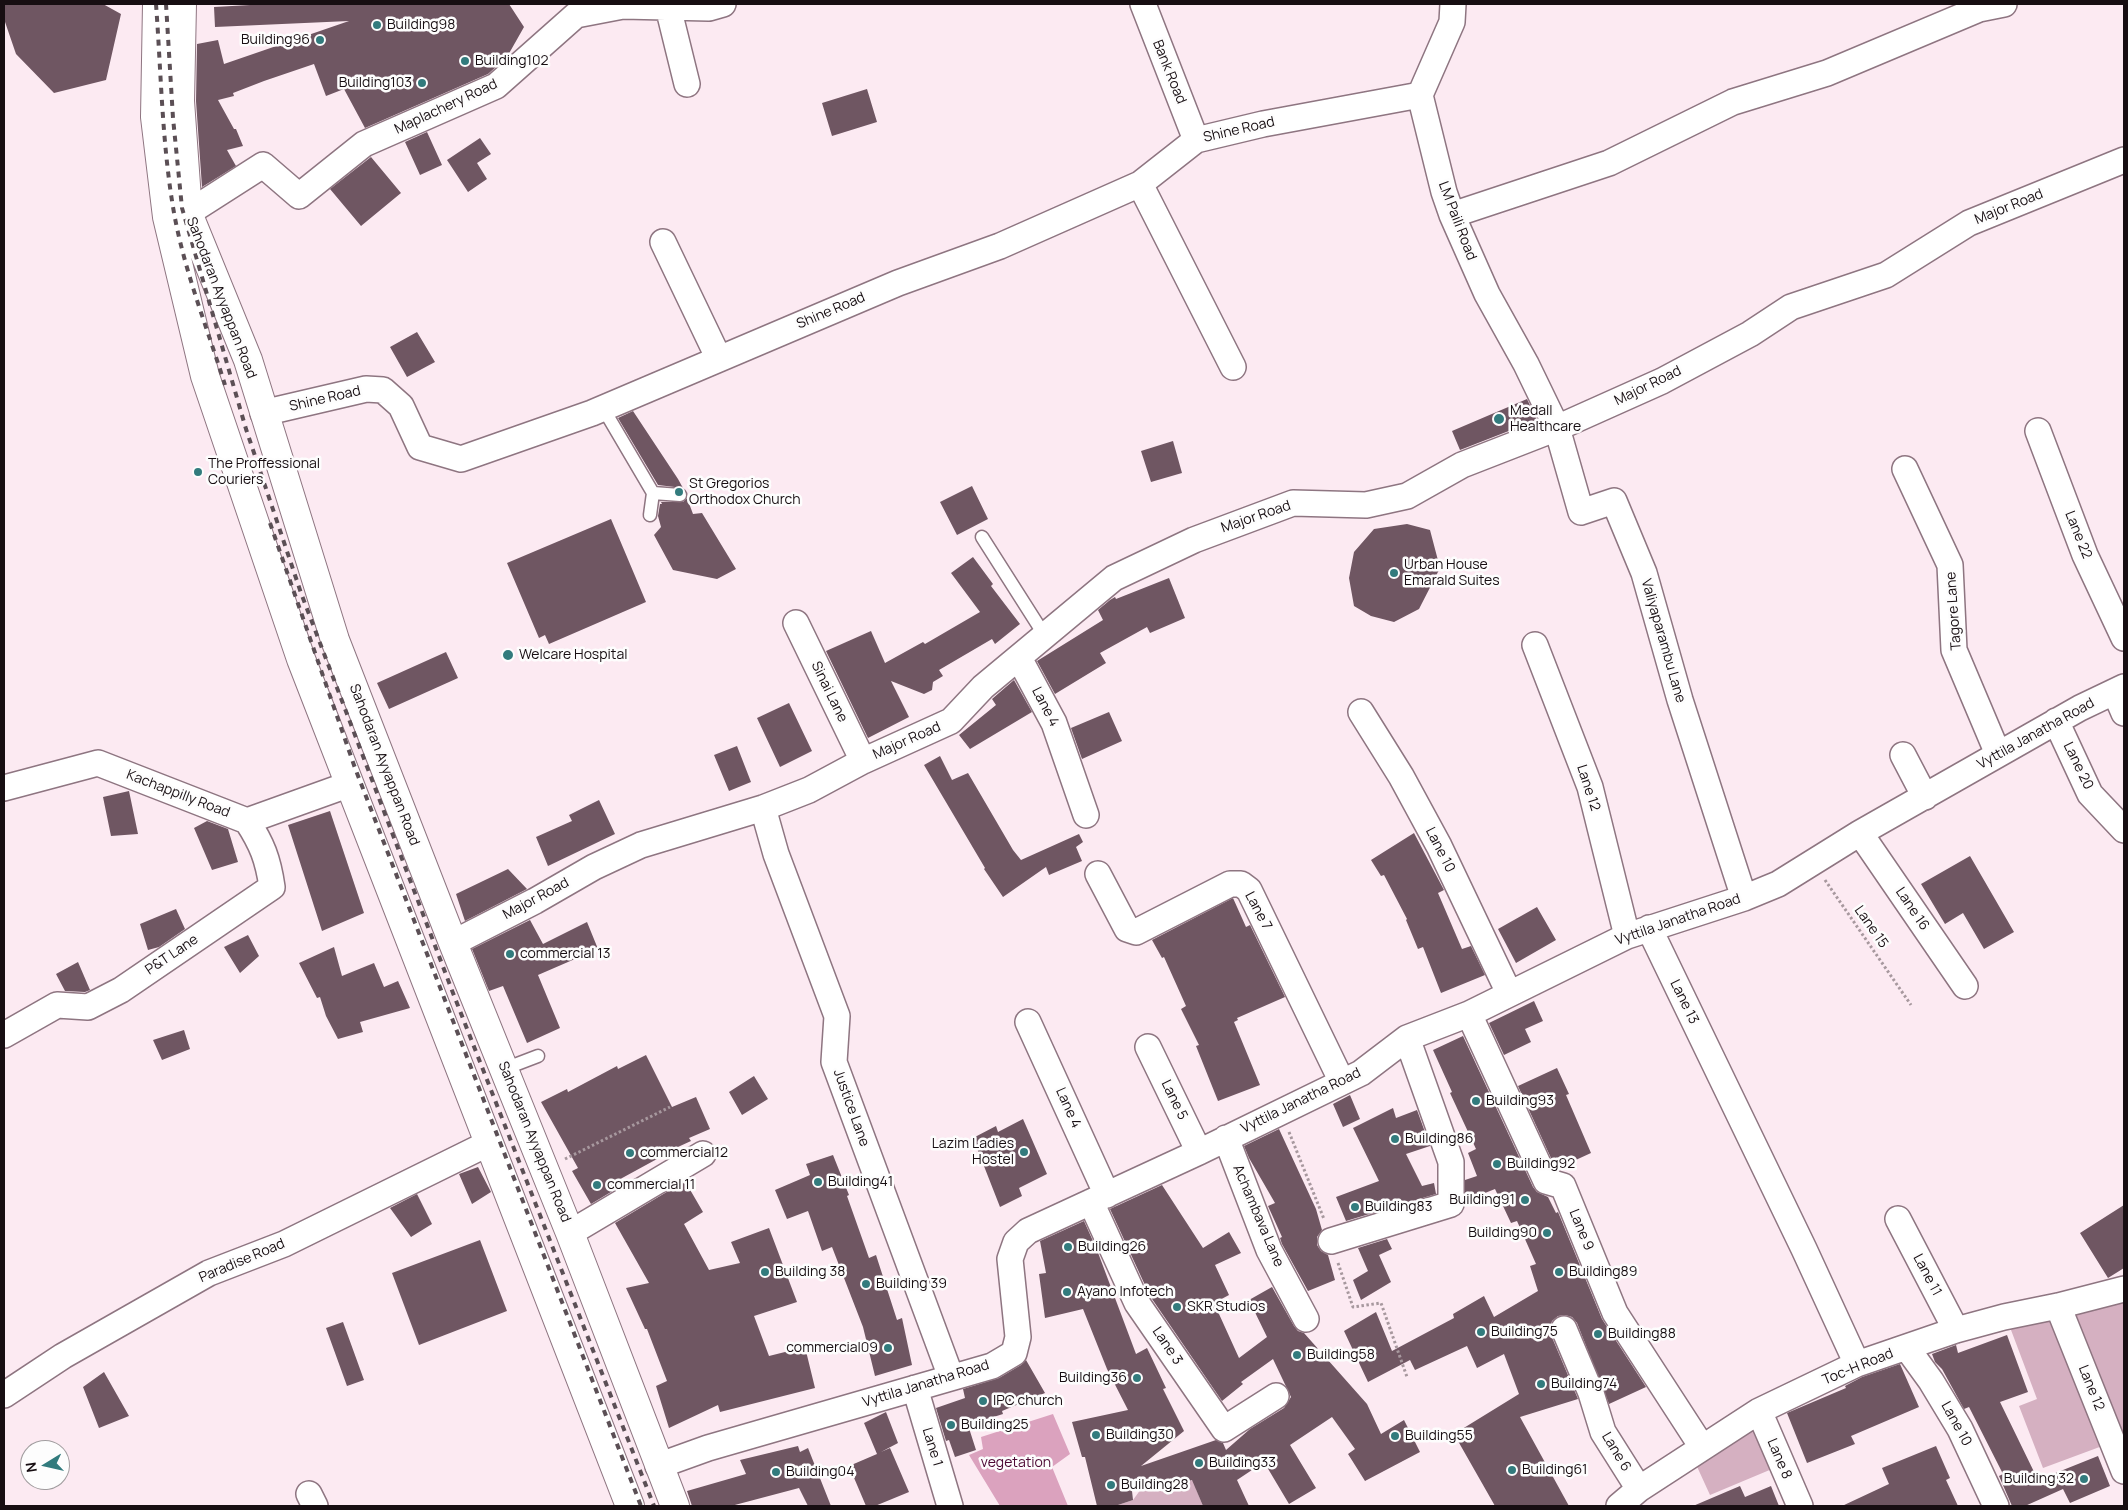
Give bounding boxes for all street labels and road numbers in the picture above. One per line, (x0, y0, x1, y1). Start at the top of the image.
street label: Bank Road (1149, 38, 1189, 106)
street label: Maplachery Road (392, 76, 500, 138)
street label: Shine Road (1202, 114, 1276, 146)
street label: LM Paili Road (1434, 179, 1480, 263)
street label: Major Road (1972, 186, 2046, 228)
street label: Sahodaran Ayyappan Road (182, 215, 260, 381)
street label: Shine Road (794, 289, 868, 333)
street label: Major Road (1612, 363, 1684, 409)
street label: Shine Road (288, 383, 362, 415)
street label: Major Road (1219, 497, 1293, 537)
street label: Lane 22 (2061, 509, 2095, 561)
street label: Tagore Lane (1943, 571, 1965, 651)
street label: Valiyaparambu Lane (1637, 577, 1689, 705)
street label: Sinai Lane (807, 659, 851, 725)
street label: Sahodaran Ayyappan Road (345, 682, 423, 848)
street label: Lane 4 (1028, 684, 1062, 730)
street label: Vyttila Janatha Road (1974, 695, 2098, 773)
street label: Major Road (871, 719, 943, 763)
street label: Lane 20 (2059, 740, 2097, 792)
street label: Lane 12 (1573, 763, 1603, 813)
street label: Kachappilly Road (124, 767, 232, 821)
street label: Lane 10 (1422, 825, 1458, 875)
street label: Major Road (500, 875, 572, 923)
street label: Lane 16 (1892, 884, 1932, 934)
street label: Lane 7 (1241, 889, 1275, 933)
street label: Vyttila Janatha Road (1613, 891, 1743, 949)
street label: Lane 15 (1850, 903, 1892, 951)
street label: P&T Lane (142, 931, 202, 979)
street label: Lane 13 (1666, 977, 1702, 1027)
street label: Sahodaran Ayyappan Road (494, 1059, 574, 1225)
street label: Vyttila Janatha Road (1238, 1065, 1364, 1137)
street label: Justice Lane (829, 1067, 873, 1149)
street label: Lane 5 (1157, 1077, 1191, 1123)
street label: Lane 4 (1052, 1085, 1084, 1131)
street label: Achambava Lane (1229, 1163, 1287, 1269)
street label: Lane 9 (1565, 1207, 1597, 1253)
street label: Paradise Road (197, 1235, 287, 1287)
street label: Lane 11 (1909, 1251, 1945, 1299)
street label: Lane 3 (1148, 1324, 1186, 1368)
street label: Toc-H Road (1820, 1345, 1896, 1389)
street label: Vyttila Janatha Road (861, 1357, 991, 1411)
street label: Lane 12 (2074, 1363, 2108, 1413)
street label: Lane 10 (1937, 1399, 1975, 1449)
street label: Lane 1 (918, 1426, 946, 1468)
street label: Lane 6 (1598, 1429, 1634, 1475)
street label: Lane 8 (1763, 1436, 1795, 1482)

